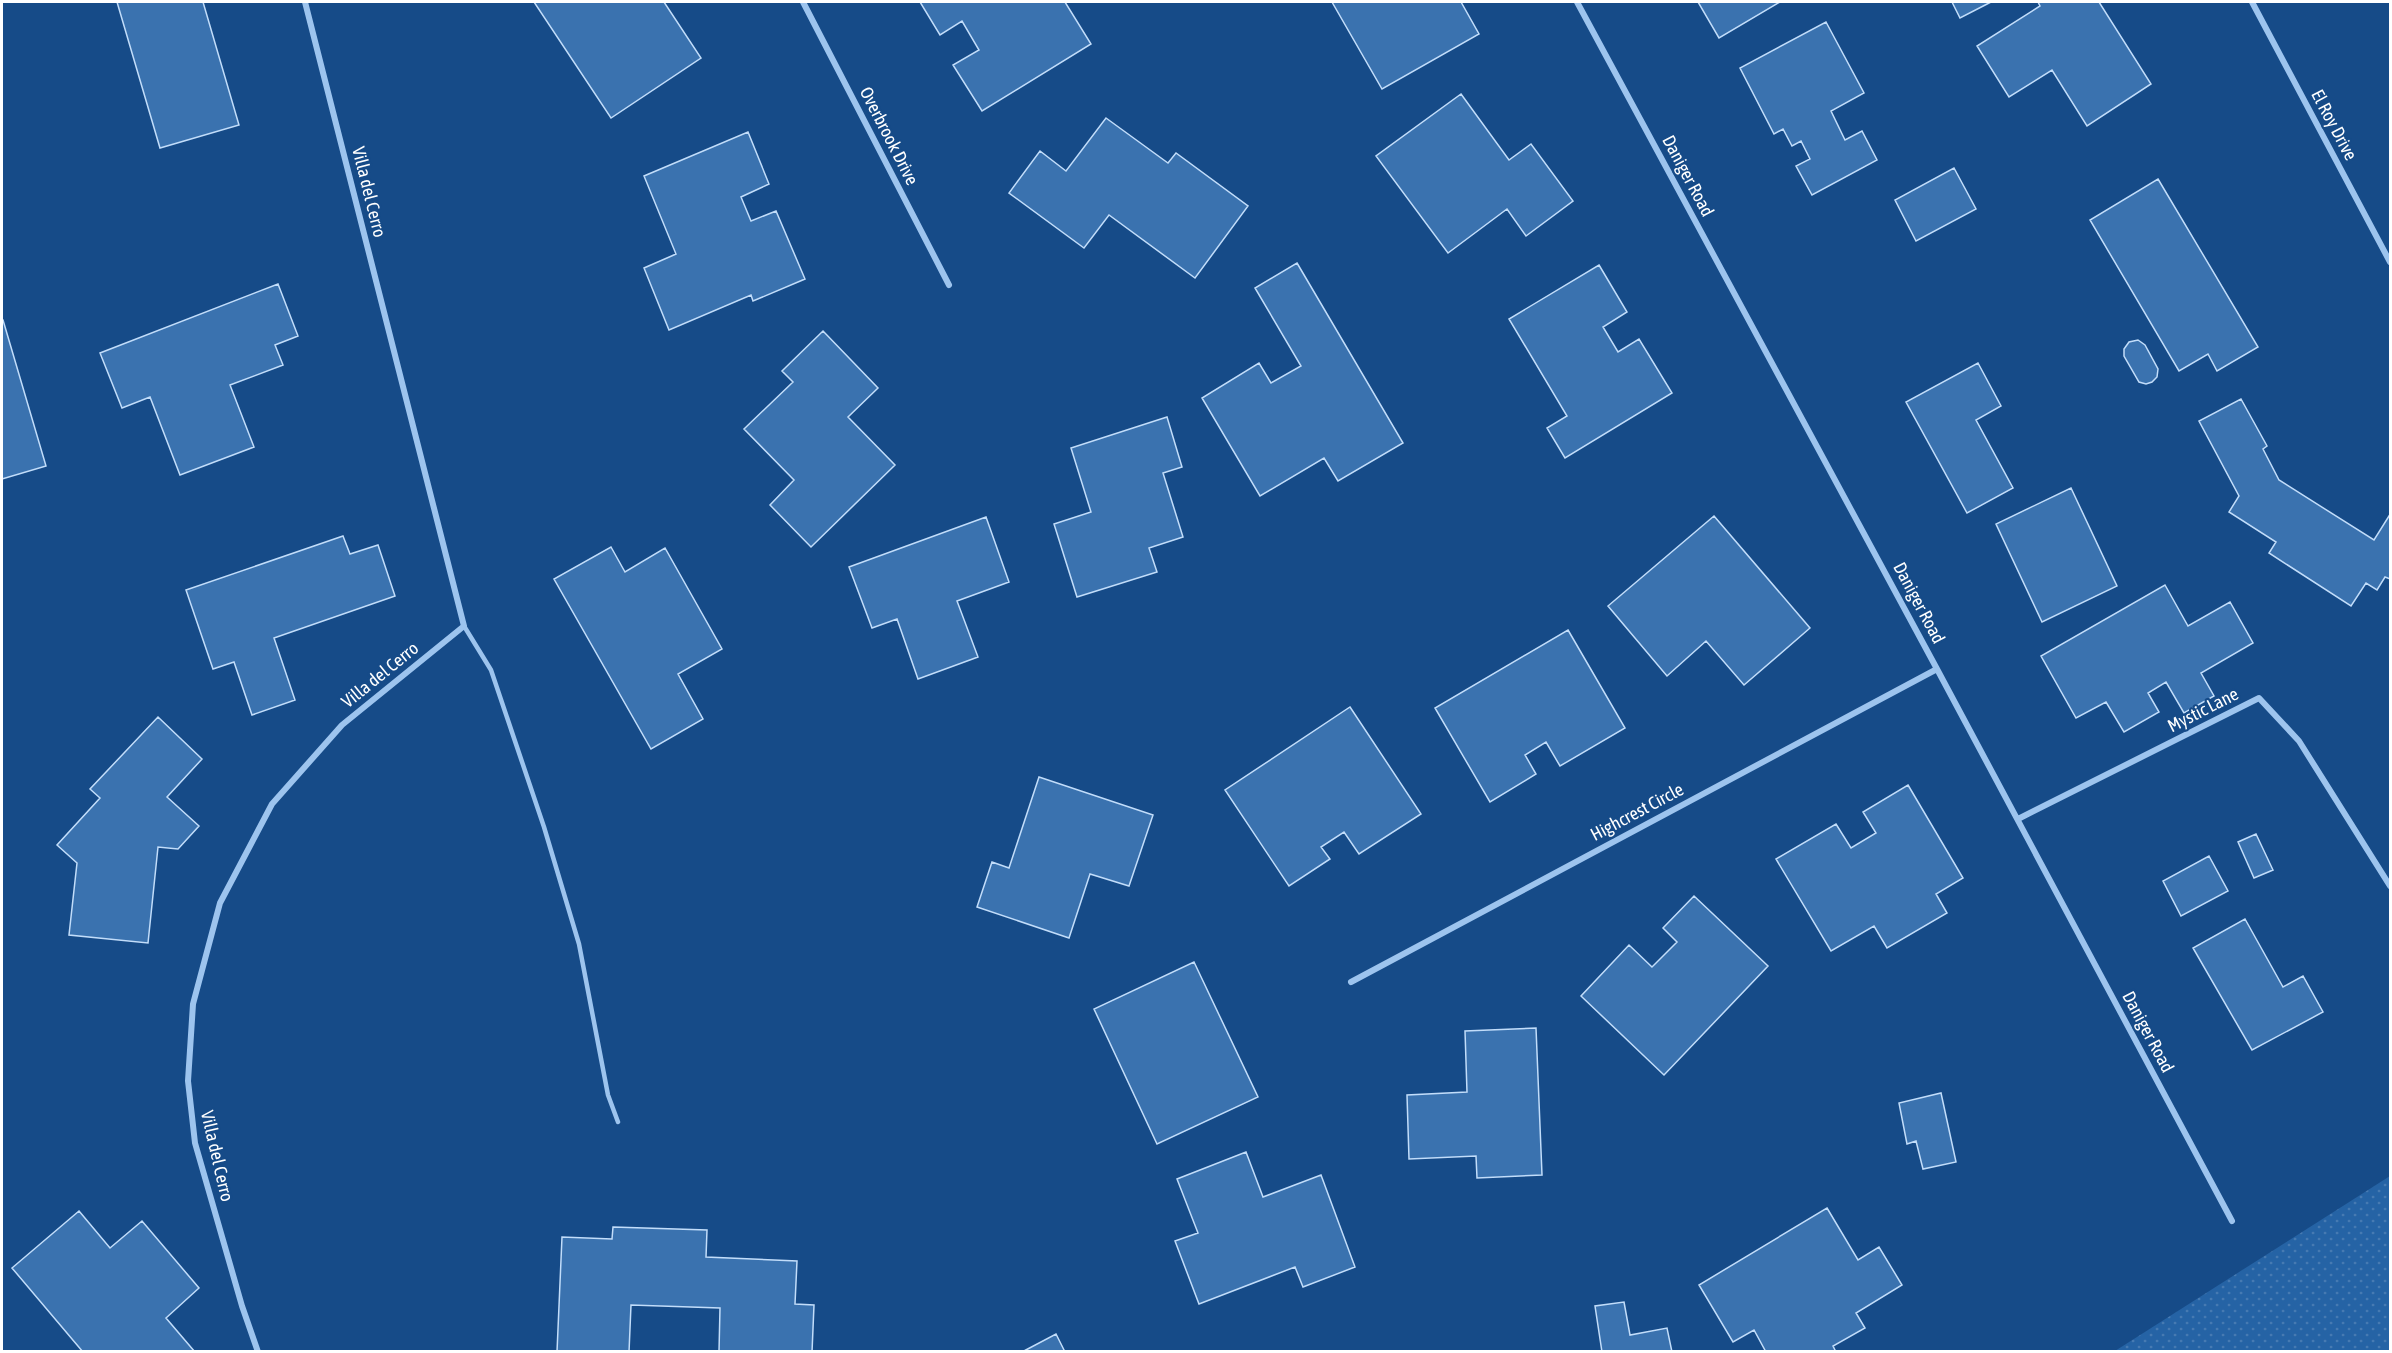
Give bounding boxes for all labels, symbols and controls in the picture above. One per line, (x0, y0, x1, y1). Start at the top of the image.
street label: Overbrook Drive (856, 83, 923, 188)
street label: El Roy Drive (2307, 86, 2362, 164)
street label: Daniger Road (1658, 132, 1719, 220)
street label: Villa del Cerro (348, 144, 391, 239)
street label: Daniger Road (1889, 559, 1950, 647)
street label: Villa del Cerro (337, 637, 422, 712)
street label: Mystic Lane (2164, 683, 2242, 736)
street label: Highcrest Circle (1587, 778, 1687, 845)
street label: Daniger Road (2118, 988, 2179, 1076)
street label: Villa del Cerro (197, 1108, 238, 1203)

